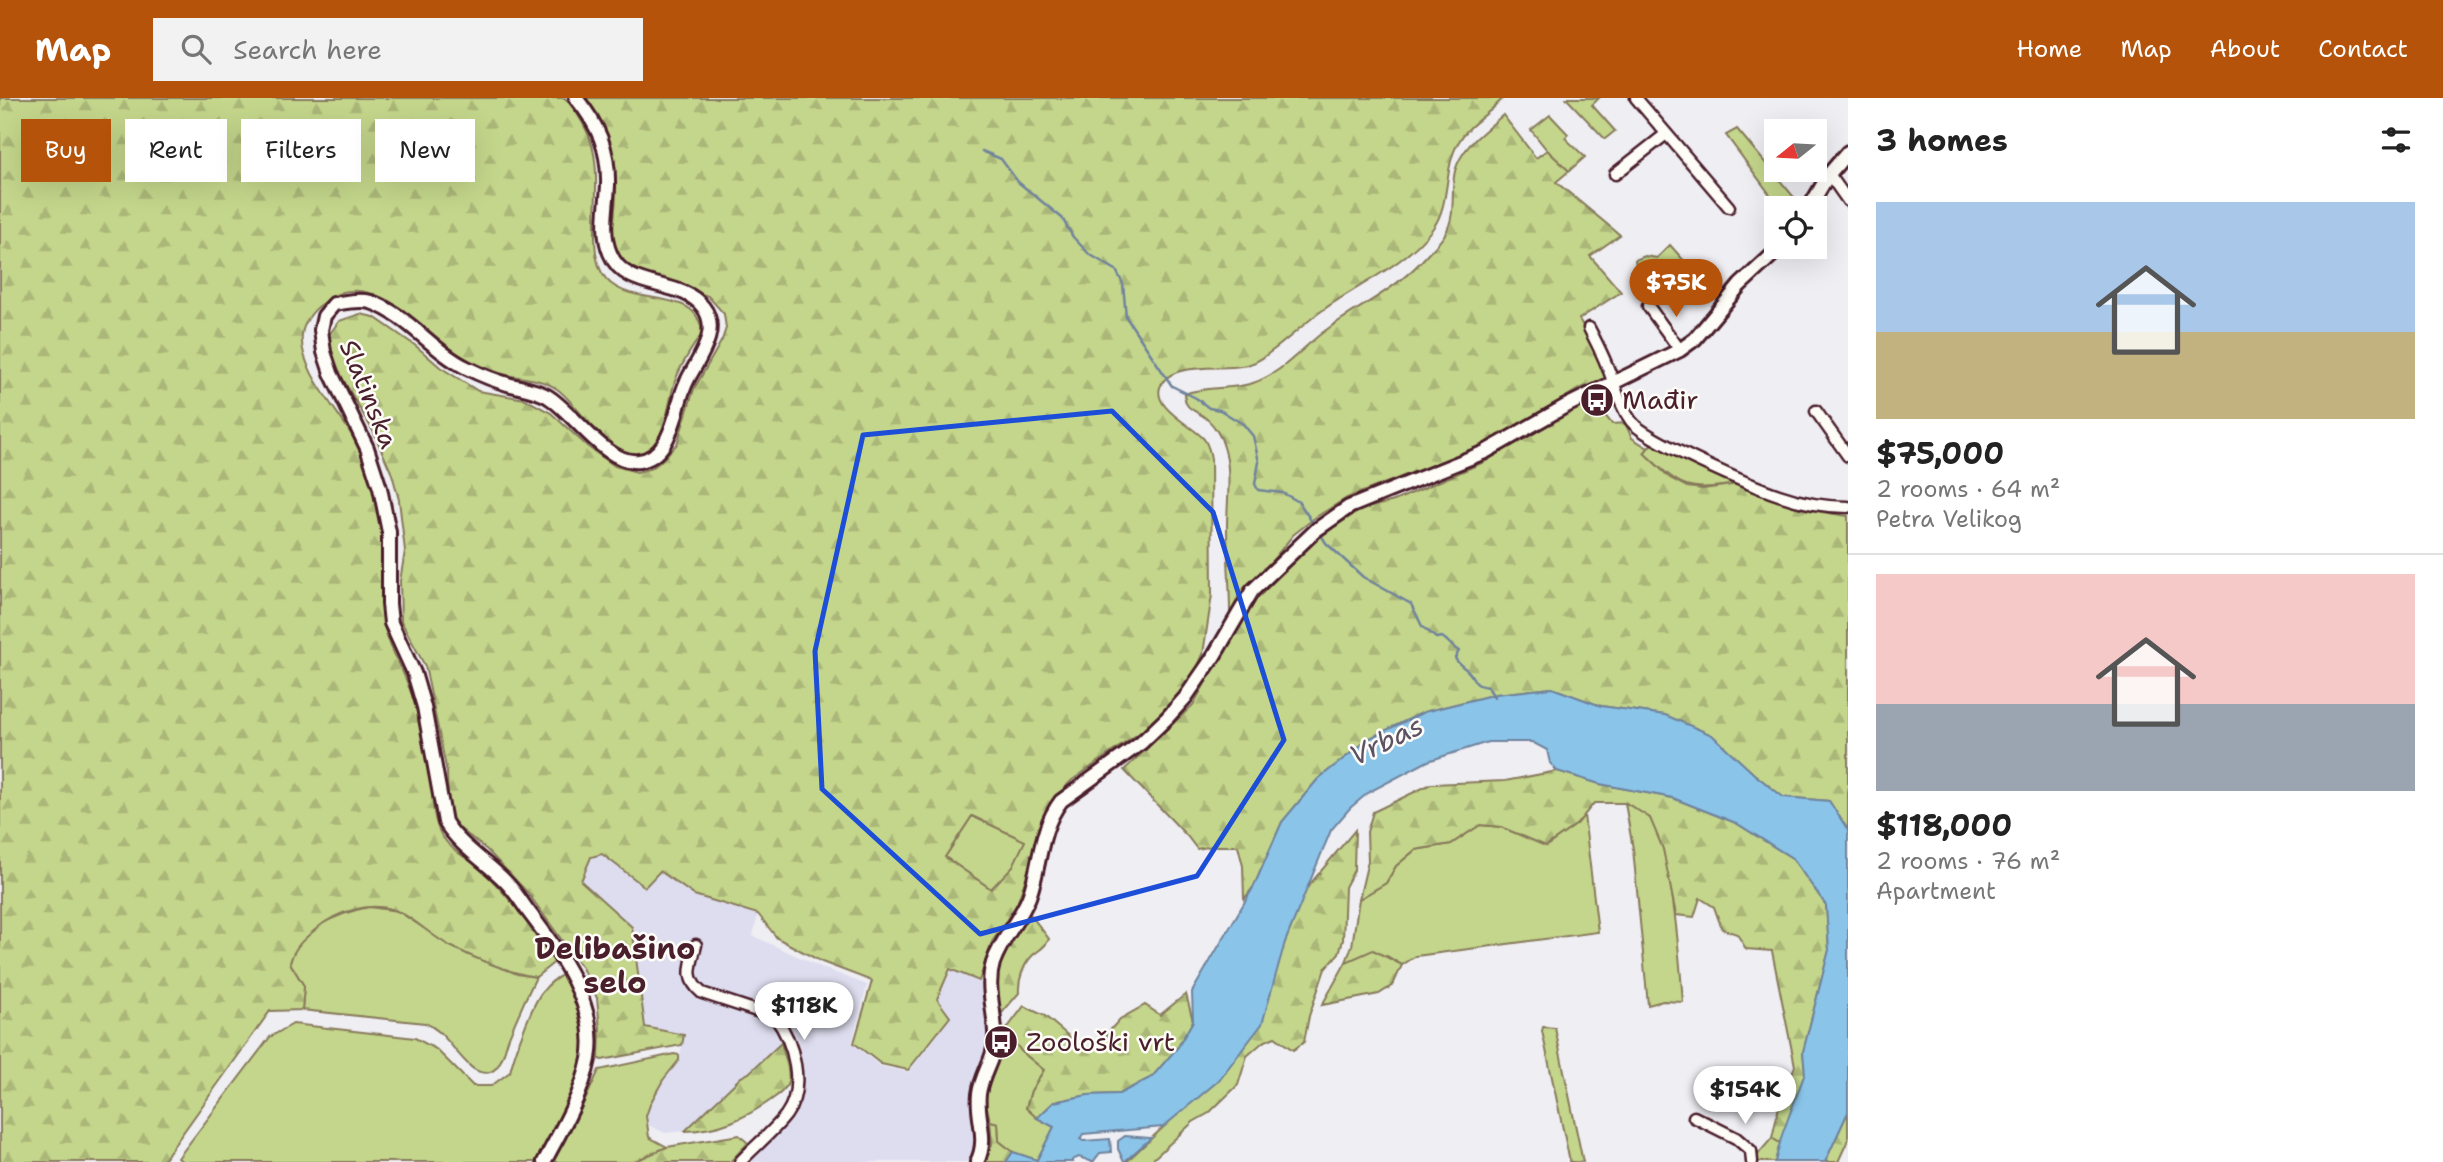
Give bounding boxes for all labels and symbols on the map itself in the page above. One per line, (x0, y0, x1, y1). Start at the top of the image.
north arrow (1764, 119, 1827, 182)
pin: $75K (1635, 260, 1717, 319)
street label: Slatinska (332, 334, 407, 453)
bus stop icon: Mađir (1578, 381, 1616, 419)
place label: Mađir (1622, 382, 1698, 417)
water label: Vrbas (1343, 706, 1429, 774)
district label: Delibašino selo (535, 928, 695, 1003)
pin: $118K (755, 982, 853, 1042)
bus stop icon: Zoološki vrt (982, 1023, 1020, 1061)
place label: Zoološki vrt (1026, 1024, 1175, 1059)
pin: $154K (1696, 1066, 1794, 1126)

